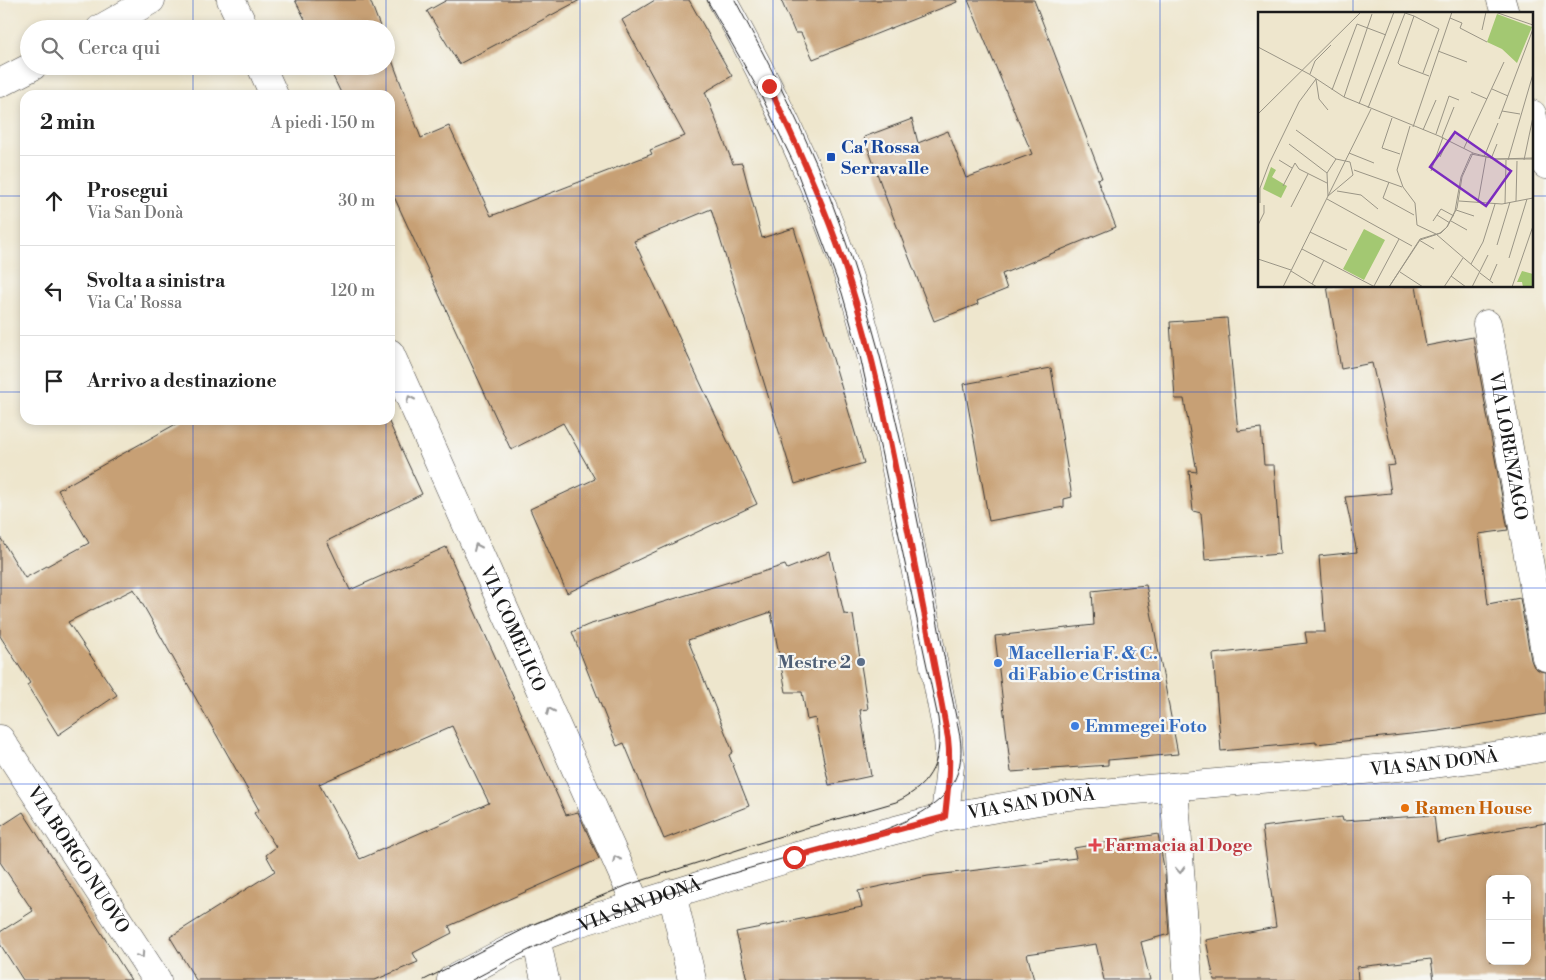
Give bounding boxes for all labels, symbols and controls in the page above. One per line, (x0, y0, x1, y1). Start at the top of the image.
inset map (1258, 12, 1534, 288)
search box (20, 20, 395, 75)
icon: search (38, 34, 66, 62)
text: Cerca qui (78, 36, 161, 60)
route end (758, 75, 781, 98)
text: 2 min (40, 110, 95, 136)
text: A piedi · 150 m (271, 113, 375, 133)
place label: Ca' Rossa Serravalle (841, 136, 929, 180)
marker: Ca' Rossa Serravalle (825, 151, 837, 163)
text: Prosegui (87, 179, 168, 203)
icon: ahead (40, 187, 68, 215)
text: 30 m (338, 191, 375, 211)
text: Via San Donà (87, 203, 183, 223)
text: Svolta a sinistra (87, 269, 225, 293)
icon: left (40, 277, 68, 305)
text: 120 m (331, 281, 375, 301)
text: Via Ca' Rossa (87, 293, 182, 313)
icon: arrive (40, 367, 68, 395)
text: Arrivo a destinazione (87, 369, 277, 393)
street label: VIA LORENZAGO (1484, 369, 1533, 522)
one-way arrow (406, 395, 417, 404)
one-way arrow (472, 543, 483, 552)
street label: VIA COMELICO (474, 561, 551, 696)
place label: Macelleria F. & C. di Fabio e Cristina (1008, 642, 1161, 686)
place label: Mestre 2 (778, 651, 851, 674)
marker: Mestre 2 (855, 656, 867, 668)
marker: Macelleria F. & C. di Fabio e Cristina (992, 657, 1004, 669)
one-way arrow (546, 707, 557, 716)
place label: Emmegei Foto (1085, 715, 1207, 738)
marker: Emmegei Foto (1069, 720, 1081, 732)
street label: VIA SAN DONÀ (1368, 744, 1500, 781)
street label: VIA BORGO NUOVO (21, 781, 134, 938)
street label: VIA SAN DONÀ (965, 783, 1097, 825)
place label: Ramen House (1415, 797, 1533, 820)
marker: Ramen House (1399, 802, 1411, 814)
place label: Farmacia al Doge (1105, 834, 1253, 857)
marker: Farmacia al Doge (1089, 839, 1101, 851)
route start (783, 846, 806, 869)
one-way arrow (612, 855, 623, 864)
one-way arrow (1174, 867, 1185, 875)
street label: VIA SAN DONÀ (574, 873, 705, 938)
map controls (1486, 875, 1531, 965)
button: + (1486, 875, 1531, 920)
button: − (1486, 920, 1531, 965)
one-way arrow (135, 950, 144, 959)

